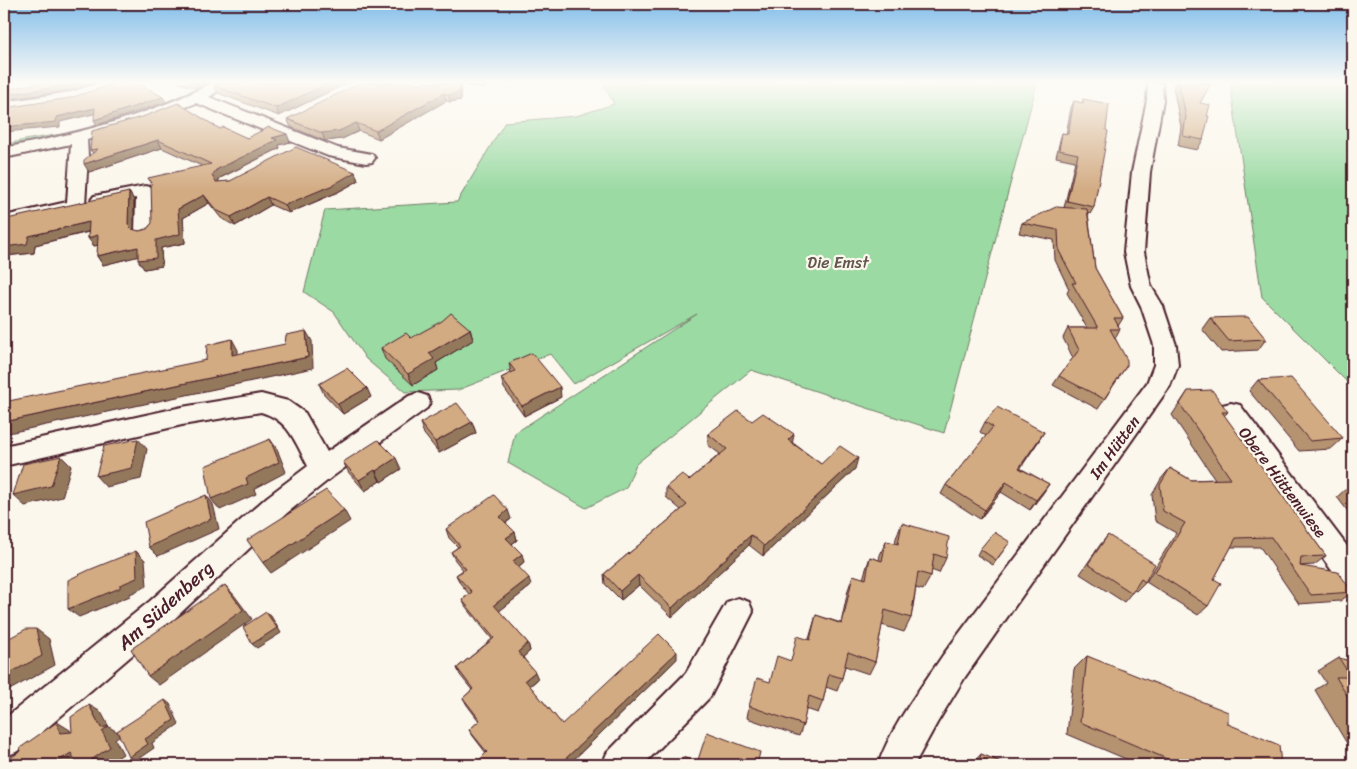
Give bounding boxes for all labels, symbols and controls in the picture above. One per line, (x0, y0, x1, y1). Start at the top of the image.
park label: Die Emst (807, 248, 869, 277)
street label: Im Hütten (1081, 409, 1148, 486)
street label: Obere Hüttenwiese (1231, 420, 1335, 545)
street label: Am Südenberg (108, 552, 222, 659)

